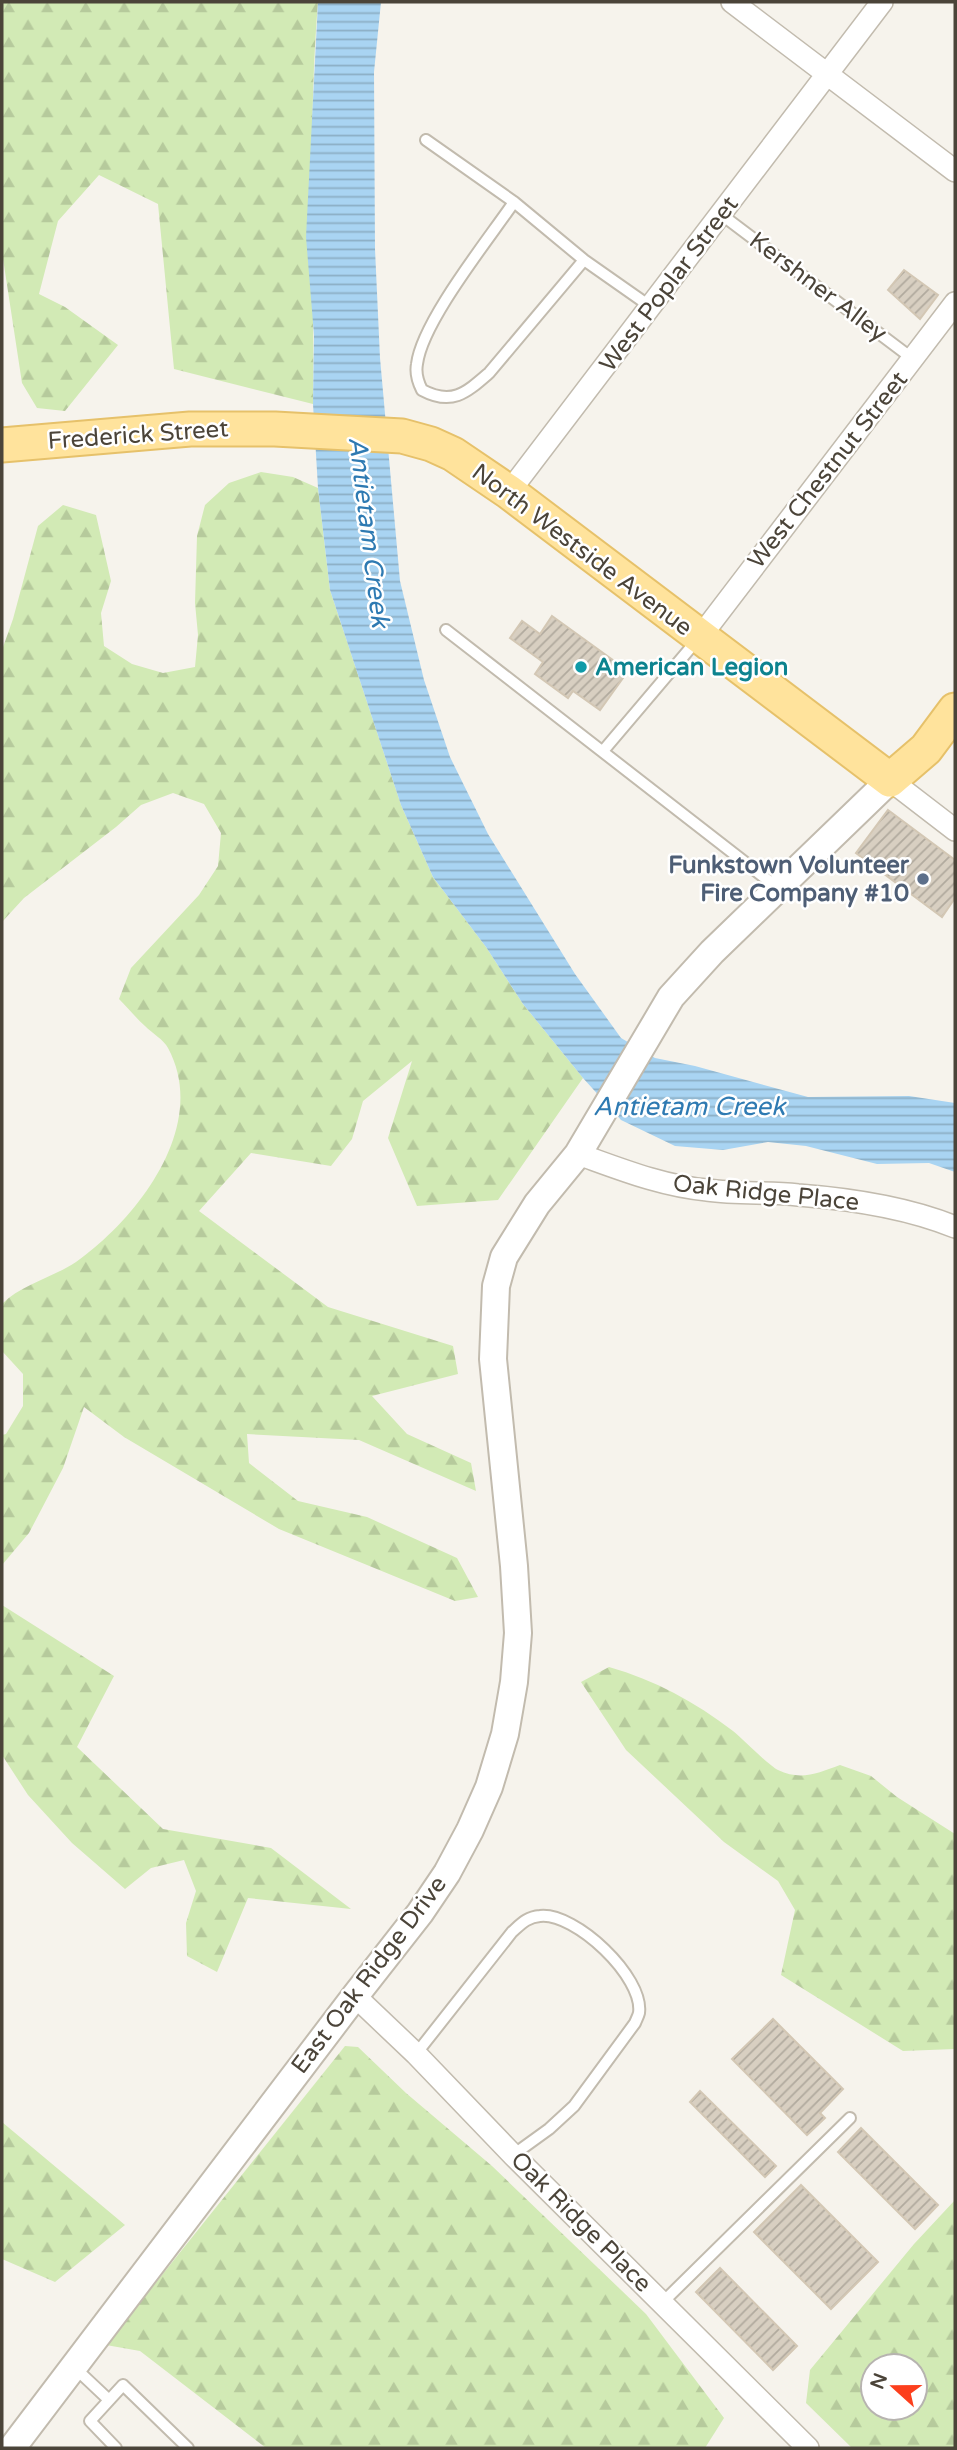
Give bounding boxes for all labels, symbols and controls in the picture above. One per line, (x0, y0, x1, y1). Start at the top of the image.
street label: West Poplar Street (593, 190, 745, 378)
street label: Kershner Alley (744, 226, 893, 348)
street label: West Chestnut Street (742, 366, 914, 574)
street label: Frederick Street (47, 414, 229, 456)
water label: Antietam Creek (342, 435, 396, 631)
street label: North Westside Avenue (466, 458, 698, 642)
place label: American Legion (595, 653, 788, 682)
marker: American Legion (573, 659, 589, 675)
place label: Funkstown Volunteer Fire Company #10 (668, 851, 910, 908)
marker: Funkstown Volunteer Fire Company #10 (915, 871, 931, 887)
water label: Antietam Creek (593, 1091, 787, 1122)
street label: Oak Ridge Place (672, 1169, 860, 1217)
street label: East Oak Ridge Drive (285, 1871, 453, 2079)
street label: Oak Ridge Place (505, 2146, 657, 2298)
north arrow (859, 2352, 929, 2422)
text: N (866, 2370, 892, 2392)

